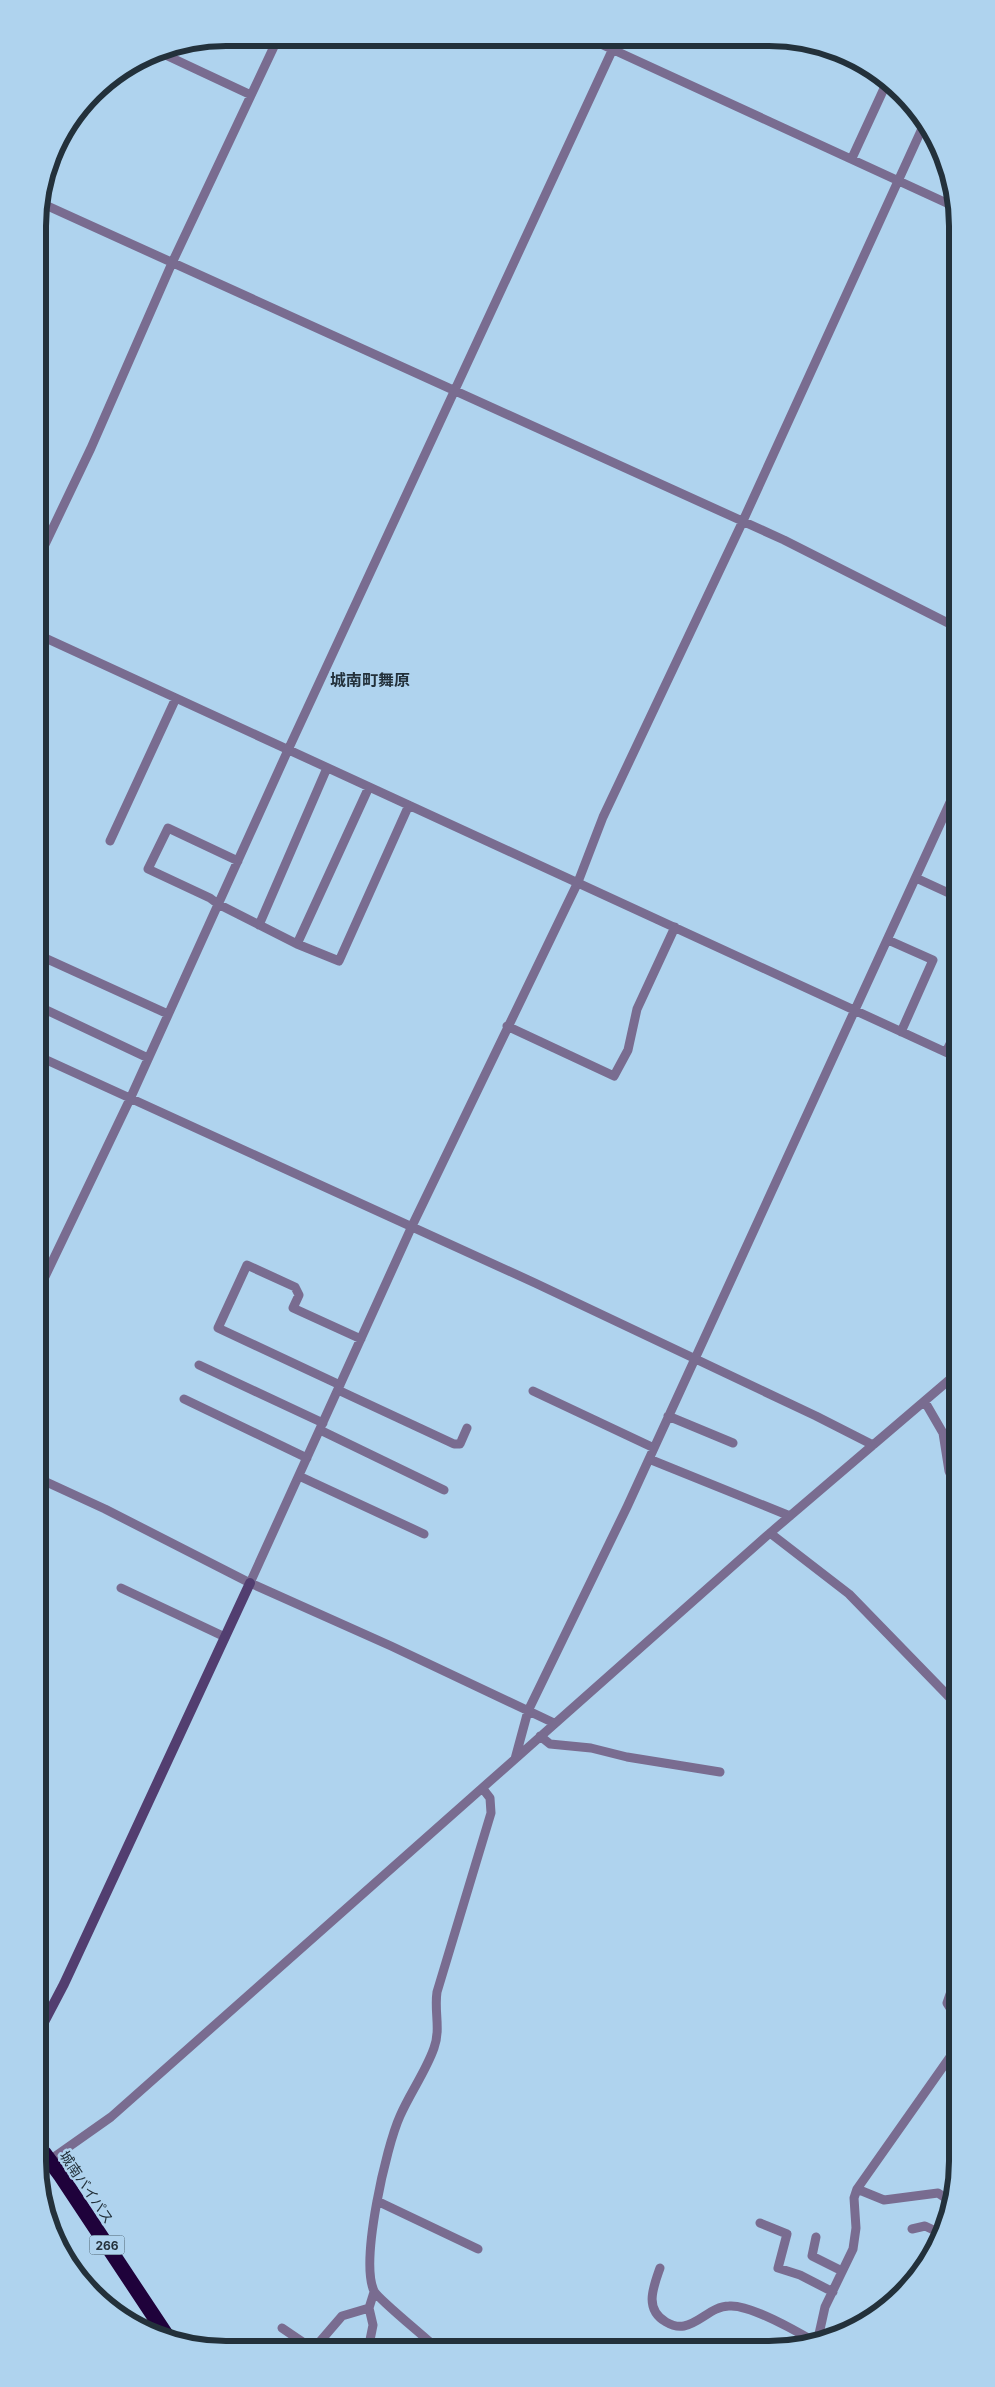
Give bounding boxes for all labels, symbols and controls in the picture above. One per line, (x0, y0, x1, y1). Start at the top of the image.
district label: 城南町舞原 (330, 670, 410, 690)
street label: 城南バイパス (57, 2148, 117, 2226)
road number: 266 (90, 2236, 124, 2254)

